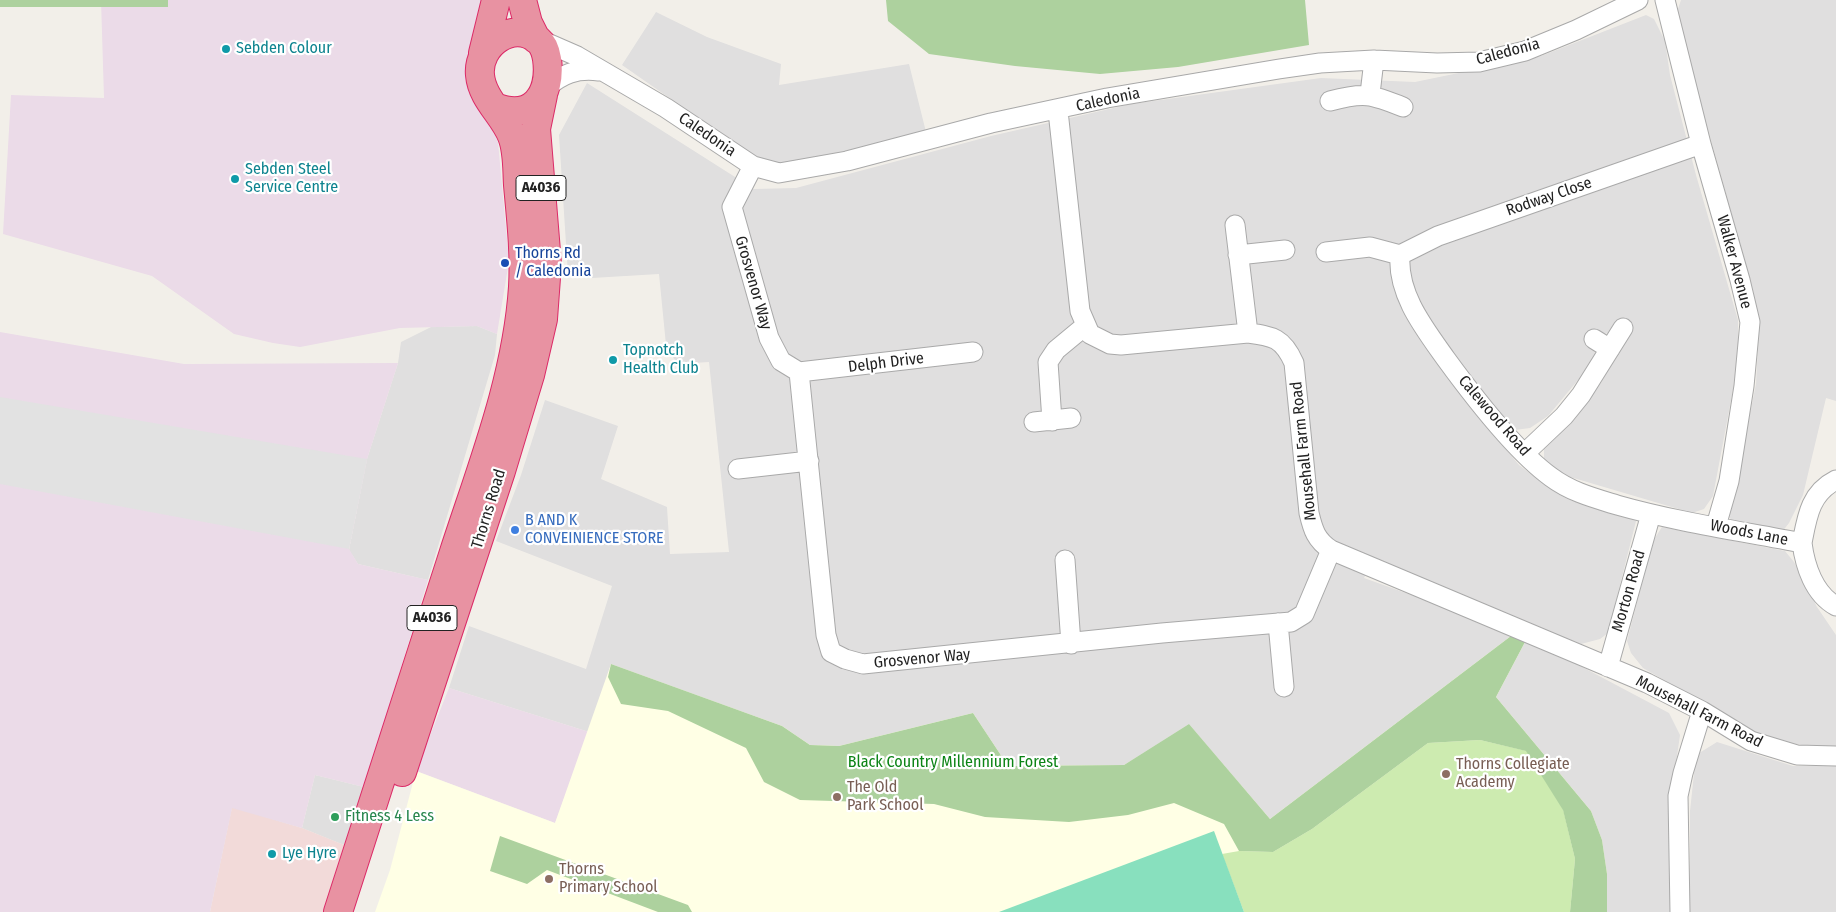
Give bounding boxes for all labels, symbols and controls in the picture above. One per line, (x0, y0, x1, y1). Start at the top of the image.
street label: Caledonia (1474, 34, 1542, 70)
place label: Sebden Colour (236, 39, 332, 59)
marker: Sebden Colour (220, 43, 232, 55)
street label: Caledonia (1074, 84, 1142, 116)
street label: Caledonia (675, 109, 739, 161)
place label: Sebden Steel Service Centre (245, 160, 338, 198)
marker: Sebden Steel Service Centre (229, 173, 241, 185)
street label: Rodway Close (1504, 173, 1594, 221)
road number: A4036 (516, 176, 566, 200)
street label: Walker Avenue (1712, 213, 1756, 311)
street label: Grosvenor Way (730, 234, 776, 332)
place label: Thorns Rd / Caledonia (515, 244, 591, 282)
marker: Thorns Rd / Caledonia (499, 257, 511, 269)
place label: Topnotch Health Club (623, 341, 699, 379)
street label: Delph Drive (847, 349, 925, 377)
marker: Topnotch Health Club (607, 354, 619, 366)
street label: Calewood Road (1454, 372, 1534, 460)
street label: Mousehall Farm Road (1287, 380, 1321, 522)
street label: Thorns Road (468, 467, 510, 551)
place label: B AND K CONVEINIENCE STORE (525, 511, 664, 549)
street label: Woods Lane (1708, 516, 1790, 550)
marker: B AND K CONVEINIENCE STORE (509, 524, 521, 536)
street label: Morton Road (1608, 548, 1650, 634)
road number: A4036 (407, 606, 457, 630)
street label: Grosvenor Way (873, 645, 971, 673)
street label: Mousehall Farm Road (1632, 672, 1766, 752)
park label: Black Country Millennium Forest (848, 753, 1058, 773)
place label: Thorns Collegiate Academy (1456, 755, 1570, 793)
marker: Thorns Collegiate Academy (1440, 768, 1452, 780)
place label: The Old Park School (847, 778, 923, 816)
marker: The Old Park School (831, 791, 843, 803)
place label: Fitness 4 Less (345, 807, 434, 827)
marker: Fitness 4 Less (329, 811, 341, 823)
place label: Lye Hyre (282, 844, 337, 864)
marker: Lye Hyre (266, 848, 278, 860)
place label: Thorns Primary School (559, 860, 658, 898)
marker: Thorns Primary School (543, 873, 555, 885)

